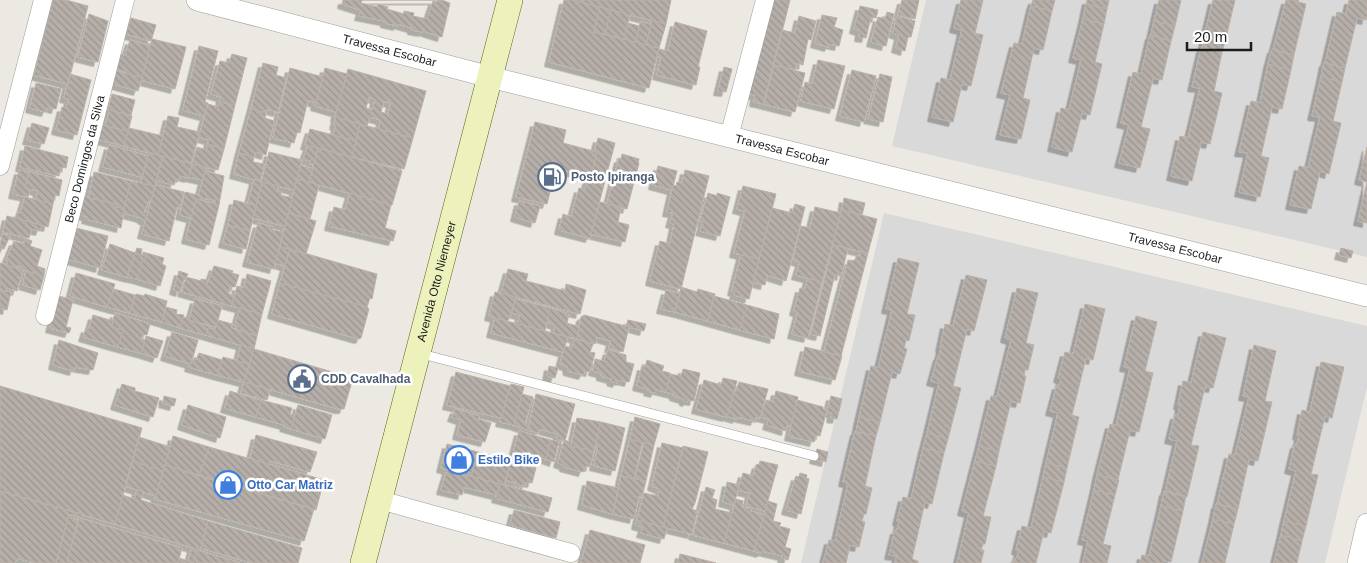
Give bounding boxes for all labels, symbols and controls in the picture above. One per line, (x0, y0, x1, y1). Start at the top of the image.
scale bar (1187, 20, 1251, 52)
text: 20 m (1194, 28, 1227, 45)
street label: Travessa Escobar (341, 32, 438, 70)
street label: Beco Domingos da Silva (62, 93, 108, 224)
street label: Travessa Escobar (734, 131, 831, 168)
fuel station icon: Posto Ipiranga (537, 162, 567, 192)
place label: Posto Ipiranga (571, 170, 655, 184)
street label: Avenida Otto Niemeyer (414, 220, 459, 343)
street label: Travessa Escobar (1127, 230, 1223, 267)
public building icon: CDD Cavalhada (287, 364, 317, 394)
place label: CDD Cavalhada (321, 372, 411, 386)
shop icon: Estilo Bike (444, 445, 474, 475)
place label: Estilo Bike (478, 453, 540, 467)
shop icon: Otto Car Matriz (213, 470, 243, 500)
place label: Otto Car Matriz (247, 478, 333, 492)

